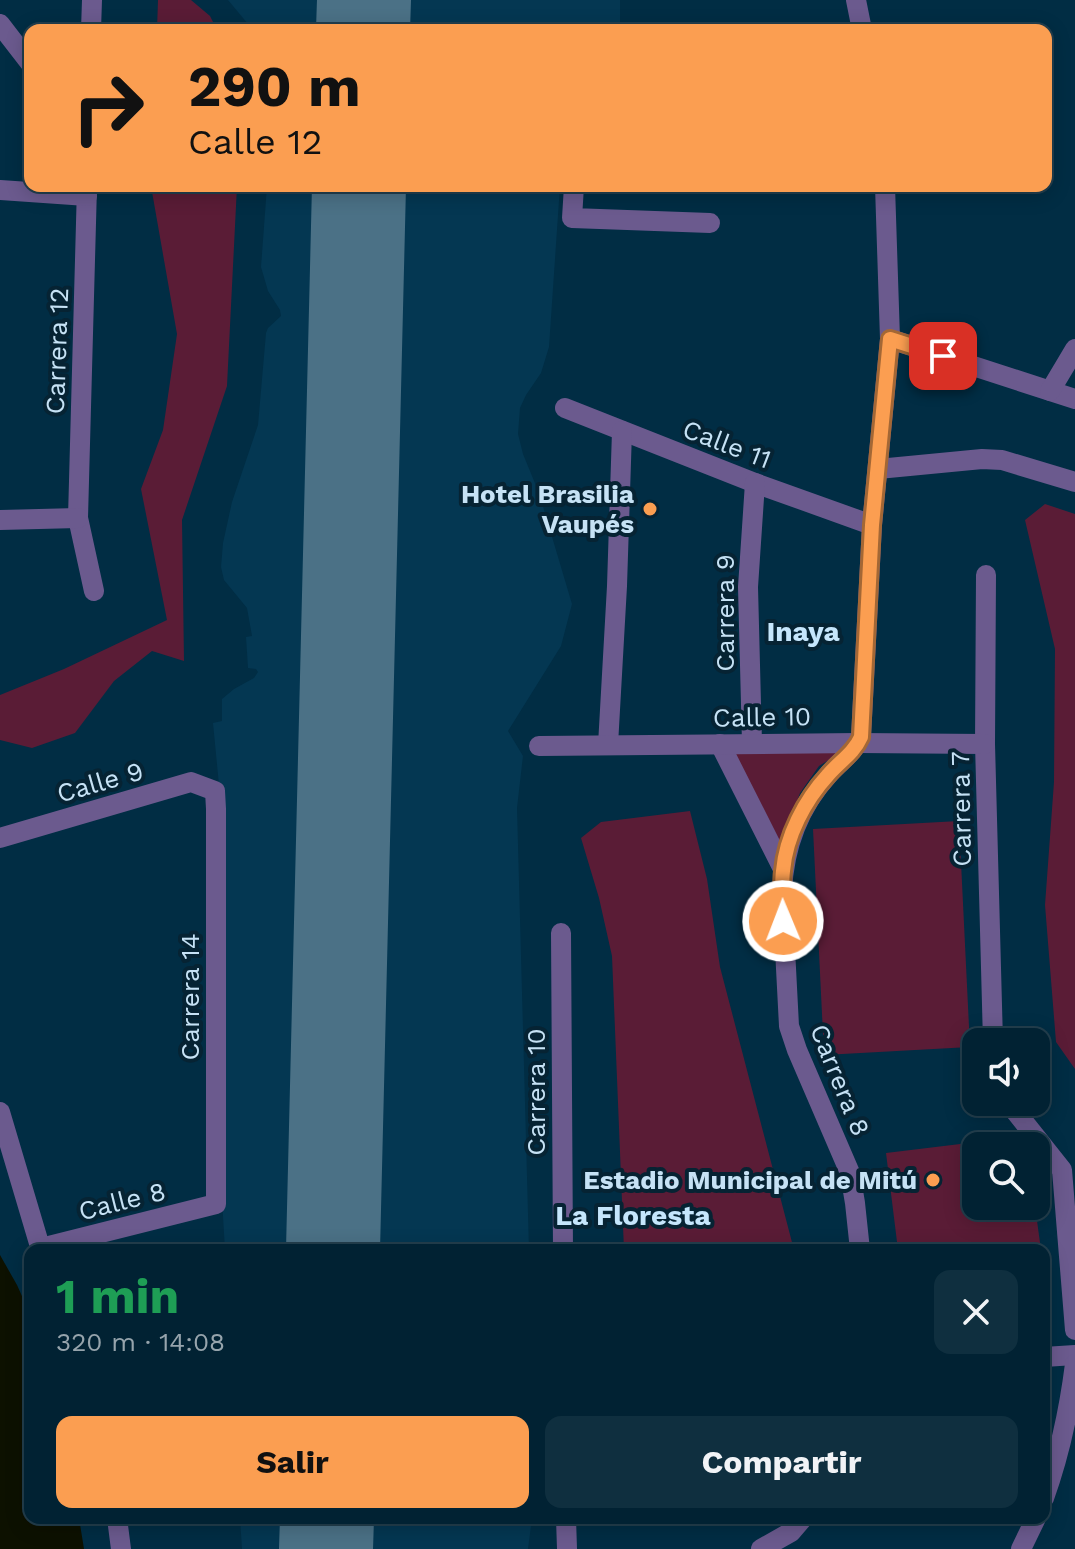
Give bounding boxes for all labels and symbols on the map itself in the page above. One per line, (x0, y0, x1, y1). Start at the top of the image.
street label: Carrera 12 (40, 287, 74, 415)
pin (909, 322, 977, 390)
street label: Calle 11 (679, 413, 775, 475)
place label: Hotel Brasilia Vaupés (461, 479, 634, 539)
marker: Hotel Brasilia Vaupés (641, 500, 659, 518)
street label: Carrera 9 (710, 554, 740, 672)
district label: Inaya (766, 615, 840, 648)
street label: Calle 10 (713, 701, 811, 733)
street label: Carrera 7 (945, 751, 977, 867)
street label: Calle 9 (53, 755, 147, 809)
position arrow (741, 879, 825, 963)
street label: Carrera 14 (175, 933, 205, 1061)
street label: Carrera 8 (804, 1020, 876, 1140)
street label: Carrera 10 (521, 1028, 551, 1156)
place label: Estadio Municipal de Mitú (583, 1165, 917, 1195)
marker: Estadio Municipal de Mitú (924, 1171, 942, 1189)
street label: Calle 8 (76, 1176, 168, 1226)
district label: La Floresta (555, 1199, 712, 1232)

